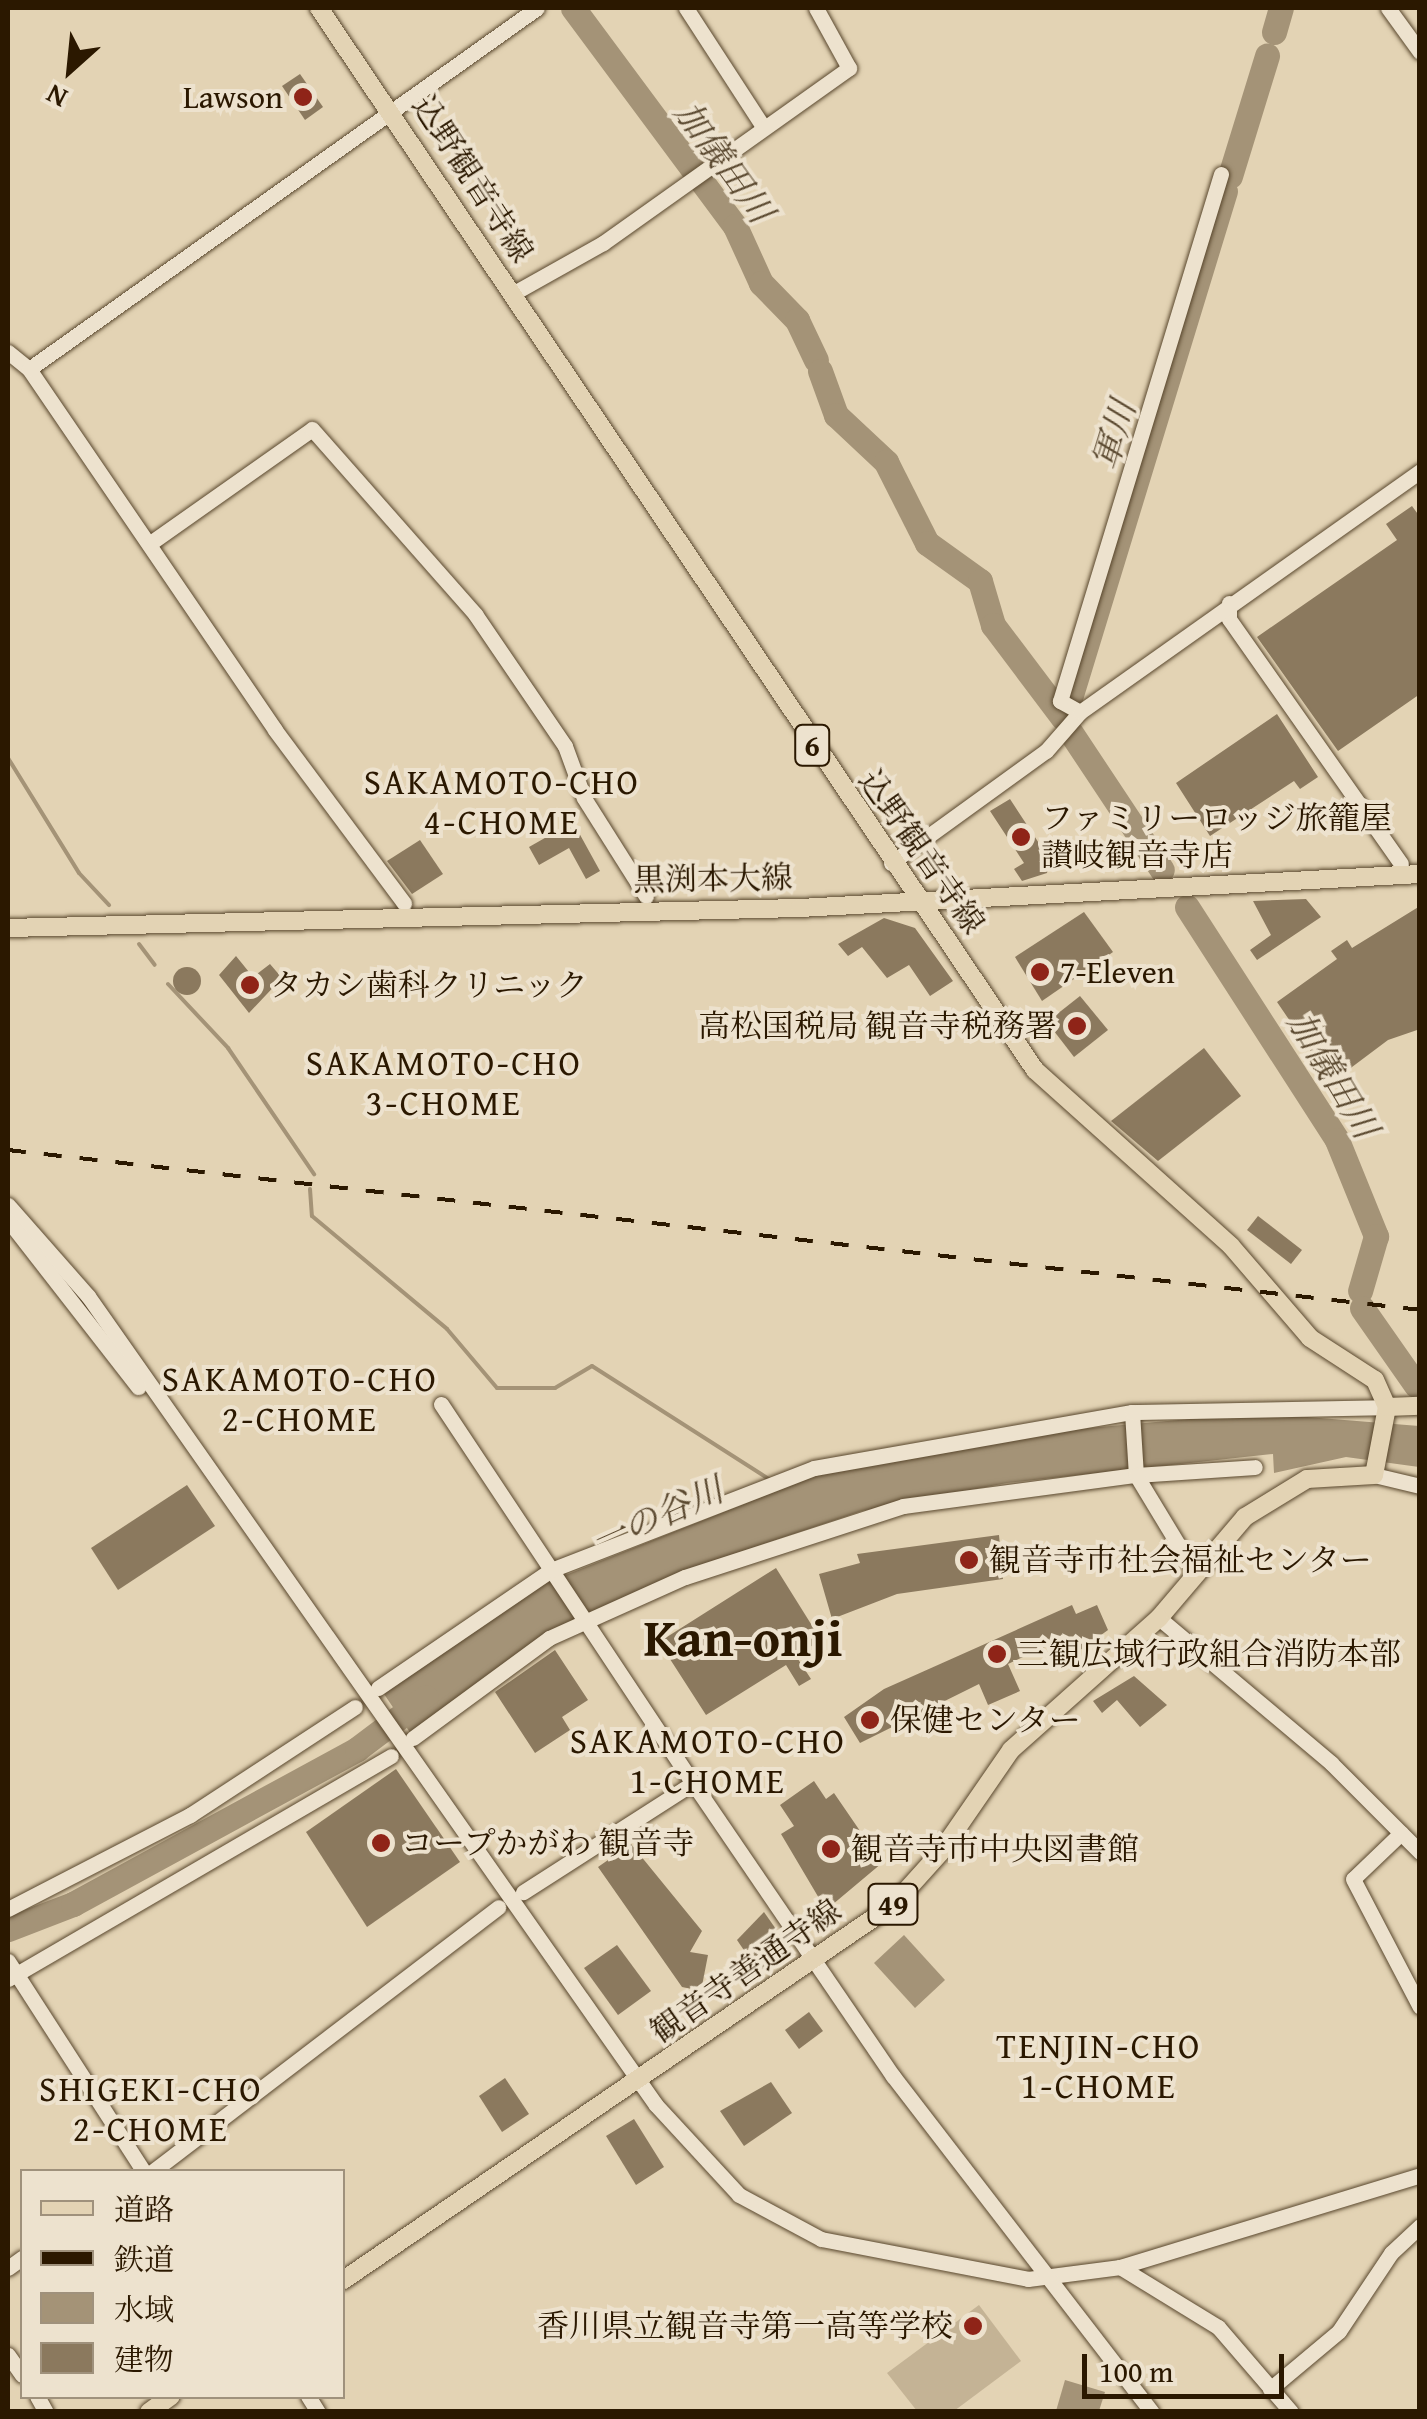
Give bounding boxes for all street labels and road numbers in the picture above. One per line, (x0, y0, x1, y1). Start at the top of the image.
street label: 込野観音寺線 (405, 88, 541, 270)
road number: 6 (792, 720, 832, 770)
street label: 込野観音寺線 (851, 762, 993, 942)
street label: 黒渕本大線 (633, 858, 793, 900)
road number: 49 (866, 1879, 920, 1929)
street label: 観音寺善通寺線 (643, 1891, 849, 2051)

